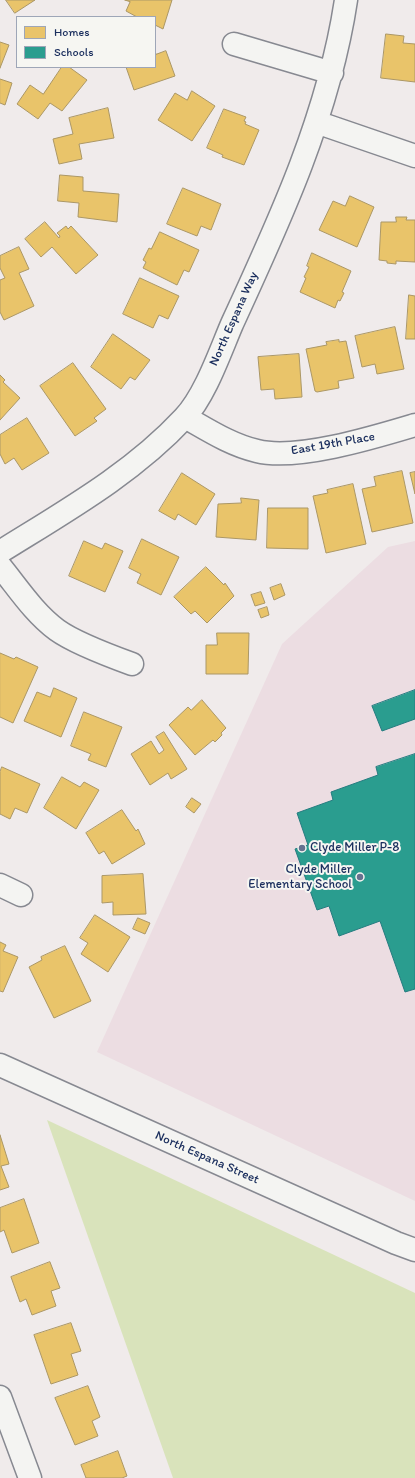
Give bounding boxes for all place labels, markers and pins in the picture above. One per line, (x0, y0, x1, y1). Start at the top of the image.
place label: Clyde Miller P-8 (310, 840, 399, 856)
marker: Clyde Miller P-8 (297, 843, 307, 853)
place label: Clyde Miller Elementary School (248, 862, 352, 893)
marker: Clyde Miller Elementary School (355, 872, 365, 882)

